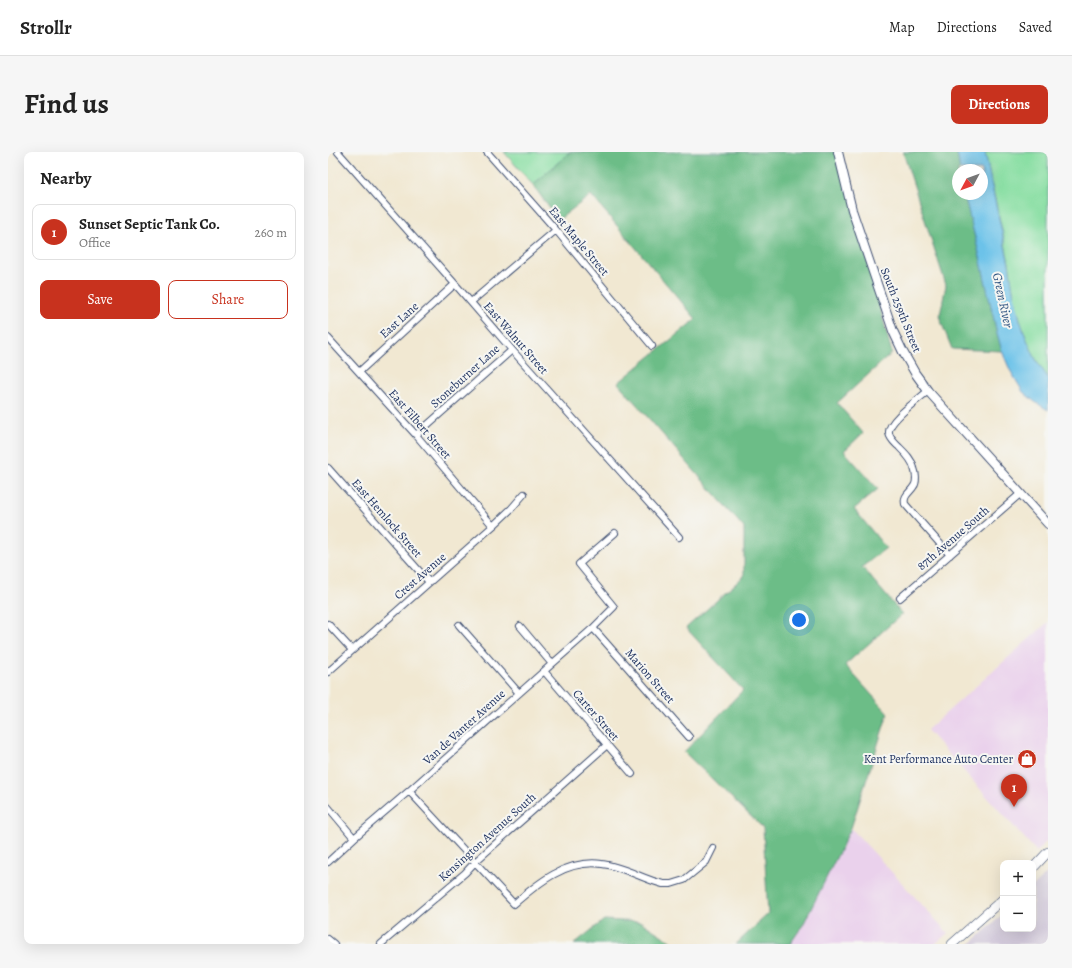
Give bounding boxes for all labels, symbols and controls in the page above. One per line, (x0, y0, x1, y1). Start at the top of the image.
text: Strollr (20, 15, 72, 41)
text: Map (889, 18, 915, 37)
text: Directions (937, 18, 997, 37)
text: Saved (1019, 18, 1052, 37)
text: Find us (24, 85, 109, 123)
button: Directions (951, 85, 1048, 124)
north arrow (952, 164, 988, 200)
text: Nearby (40, 167, 91, 190)
street label: East Maple Street (545, 203, 613, 279)
text: Sunset Septic Tank Co. (79, 214, 220, 234)
text: 1 (52, 224, 56, 241)
text: 260 m (254, 224, 287, 241)
text: Office (79, 234, 111, 251)
street label: South 259th Street (877, 265, 925, 355)
water label: Green River (989, 271, 1017, 330)
button: Save (40, 280, 160, 319)
button: Share (168, 280, 288, 319)
street label: East Lane (376, 298, 422, 342)
street label: East Walnut Street (480, 298, 552, 378)
street label: Stoneburner Lane (427, 341, 503, 411)
street label: East Filbert Street (385, 386, 455, 462)
street label: East Hemlock Street (348, 475, 426, 561)
street label: 87th Avenue South (914, 502, 993, 574)
street label: Crest Avenue (391, 549, 449, 603)
your location (789, 610, 809, 630)
street label: Marion Street (622, 645, 678, 707)
street label: Van de Vanter Avenue (419, 686, 509, 769)
street label: Carter Street (569, 686, 623, 744)
shop icon: Kent Performance Auto Center (1016, 748, 1038, 770)
place label: Kent Performance Auto Center (864, 751, 1013, 767)
pin: 1 (1001, 774, 1027, 807)
street label: Kensington Avenue South (435, 789, 540, 885)
map controls (1000, 860, 1036, 932)
button: + (1000, 860, 1036, 896)
button: − (1000, 896, 1036, 932)

